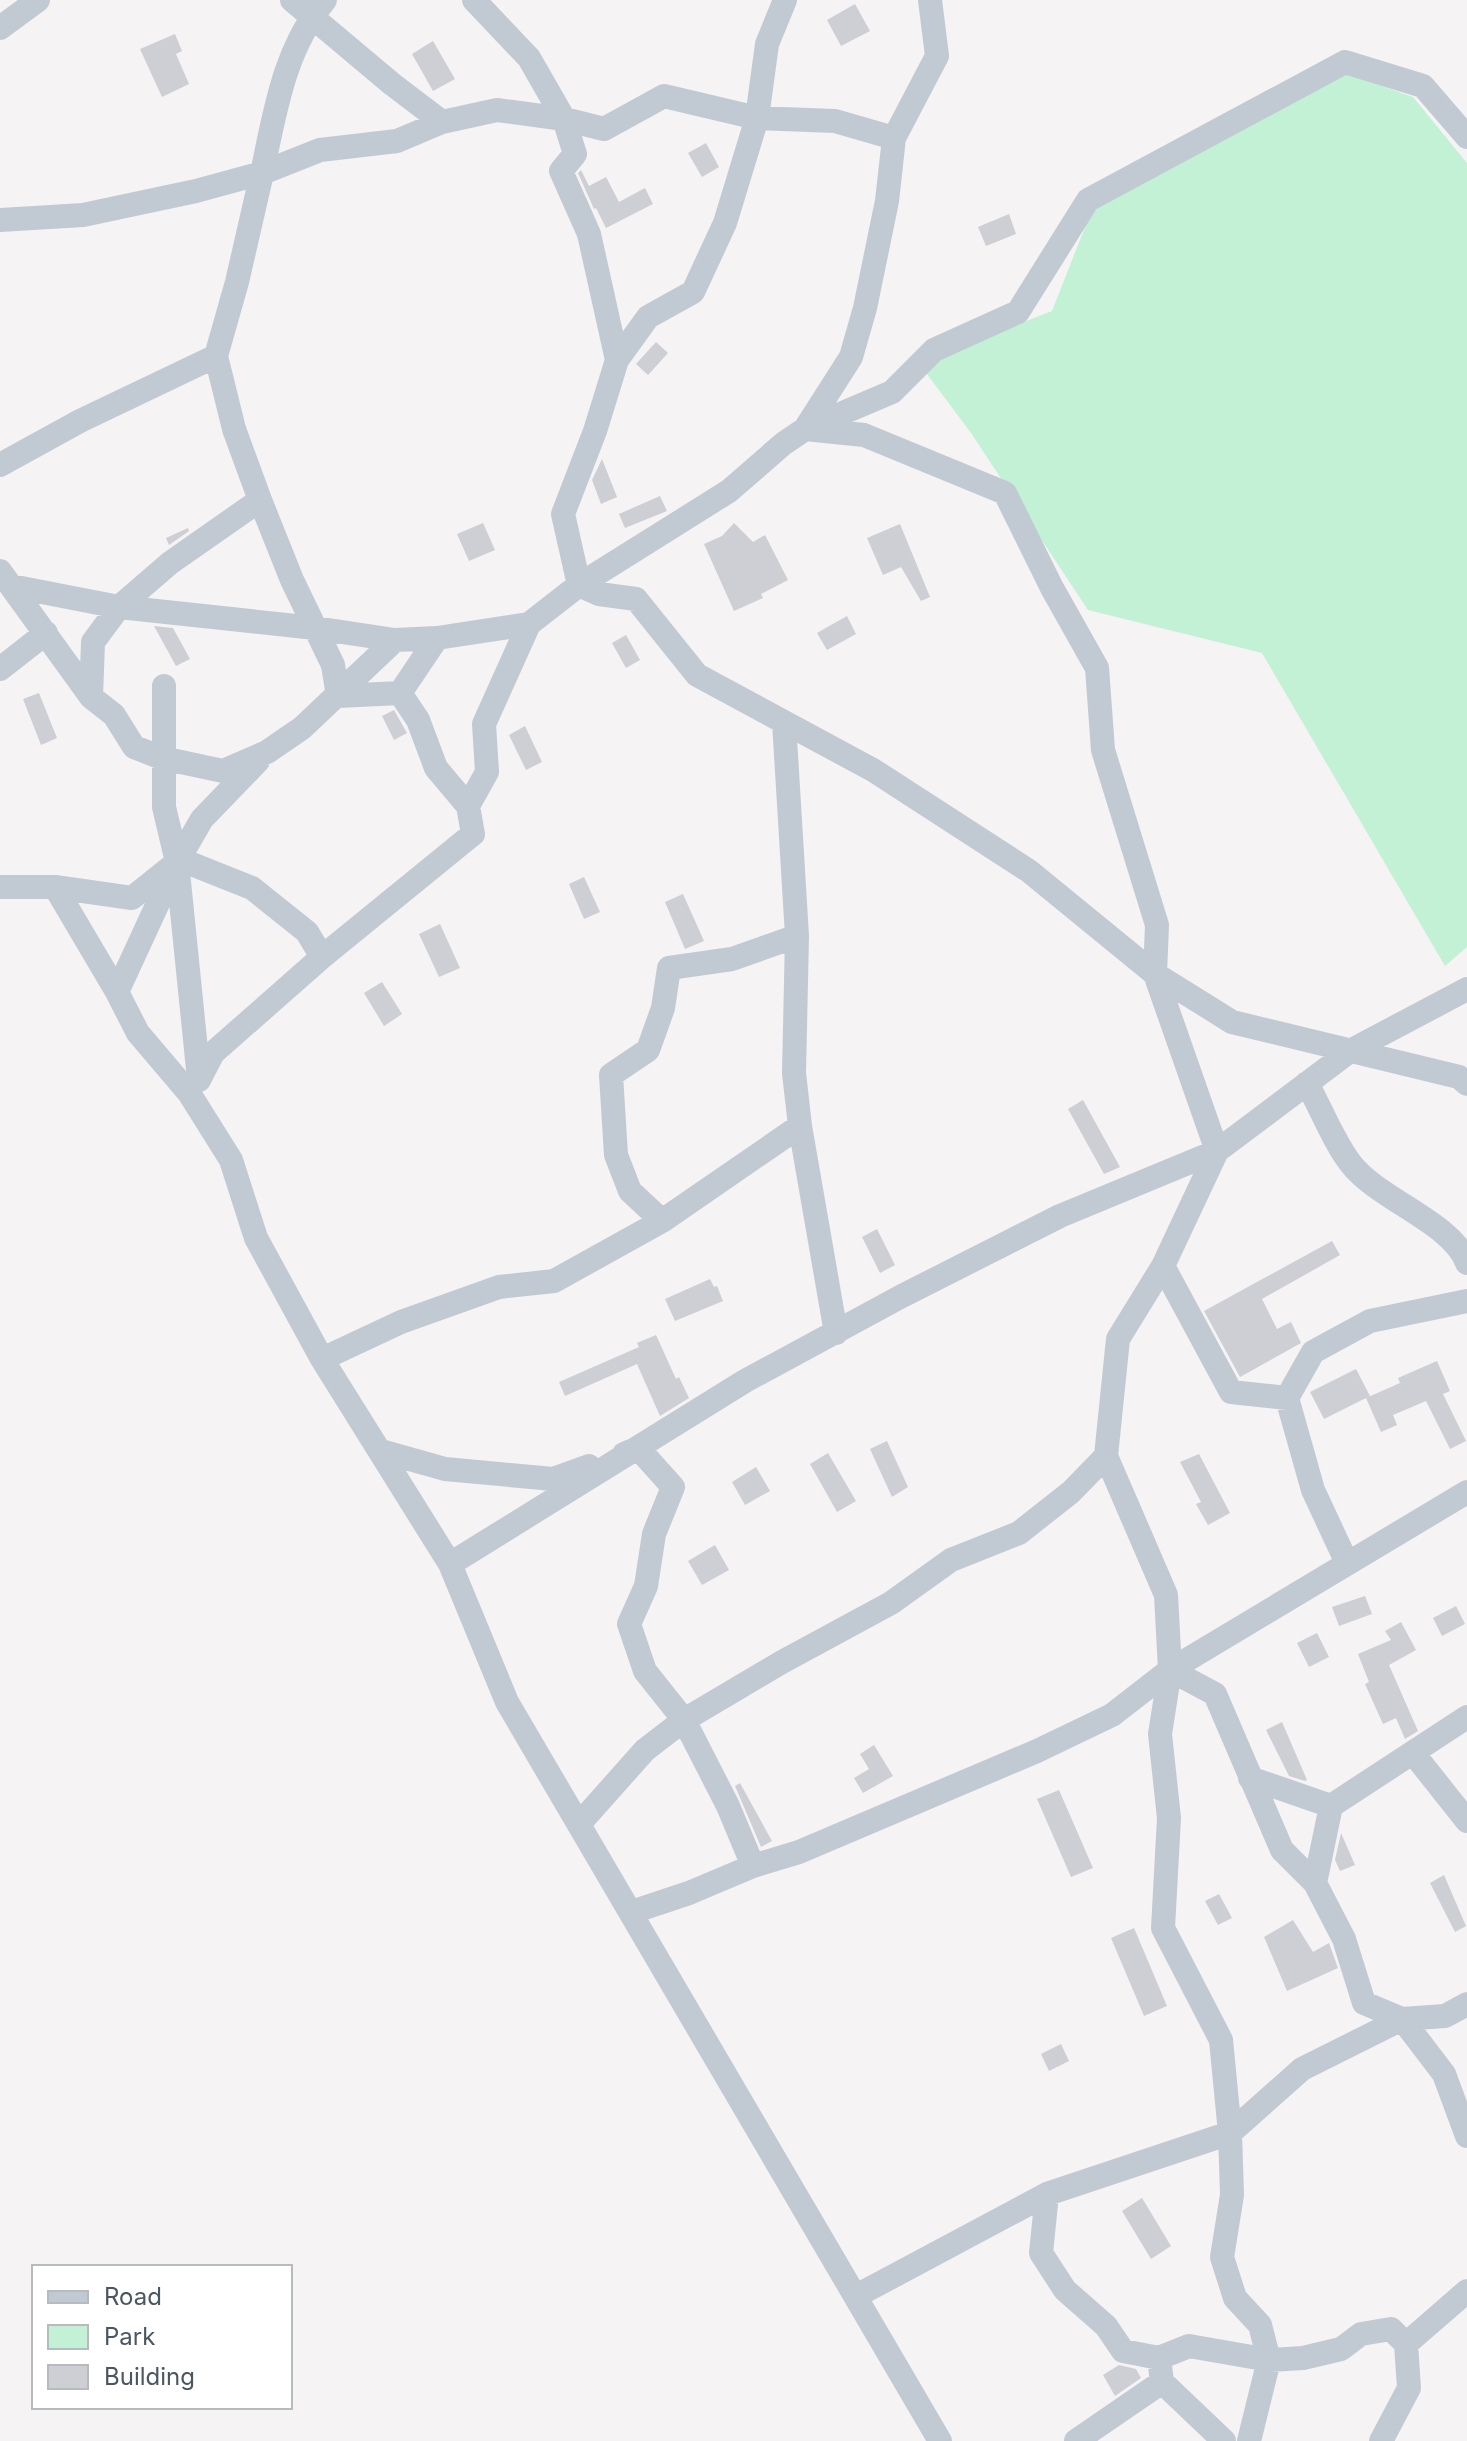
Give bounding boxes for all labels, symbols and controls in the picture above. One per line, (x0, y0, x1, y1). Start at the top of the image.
legend (32, 2265, 292, 2409)
text: Road (104, 2282, 162, 2311)
text: Park (104, 2322, 155, 2351)
text: Building (104, 2362, 195, 2391)

